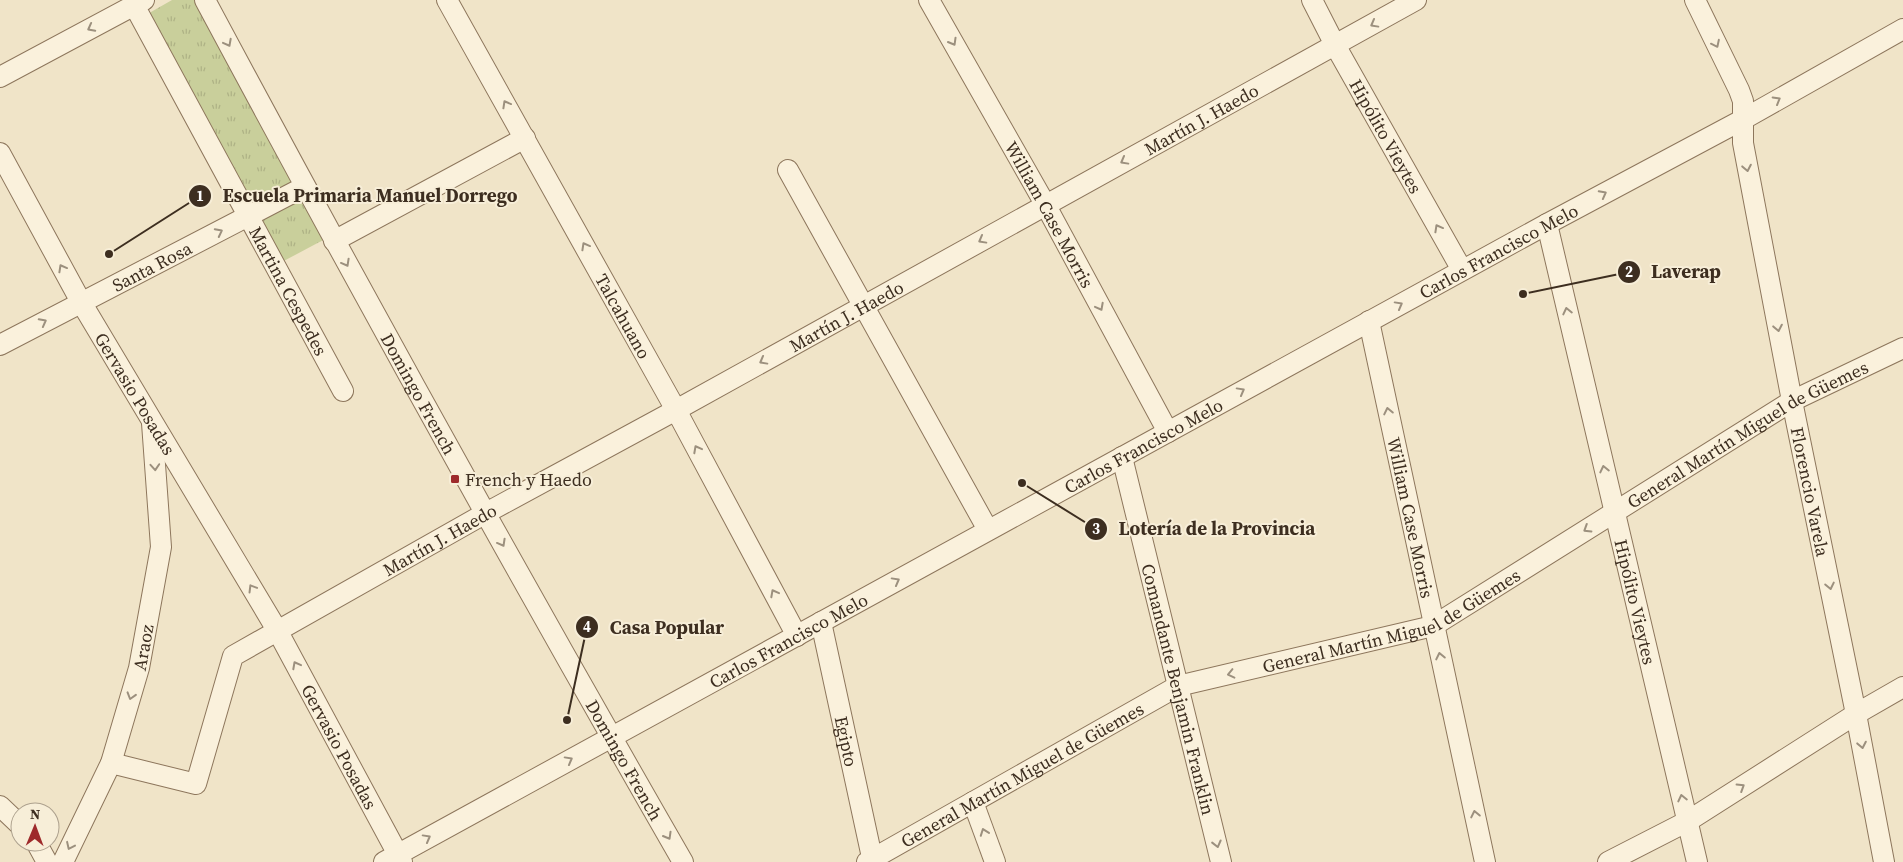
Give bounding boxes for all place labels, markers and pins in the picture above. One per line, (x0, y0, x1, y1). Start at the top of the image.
callout: Escuela Primaria Manuel Dorrego (188, 179, 528, 213)
callout: Laverap (1617, 255, 1731, 289)
place label: French y Haedo (465, 467, 592, 492)
marker: French y Haedo (449, 473, 461, 485)
callout: Lotería de la Provincia (1083, 512, 1325, 546)
callout: Casa Popular (575, 610, 734, 644)

